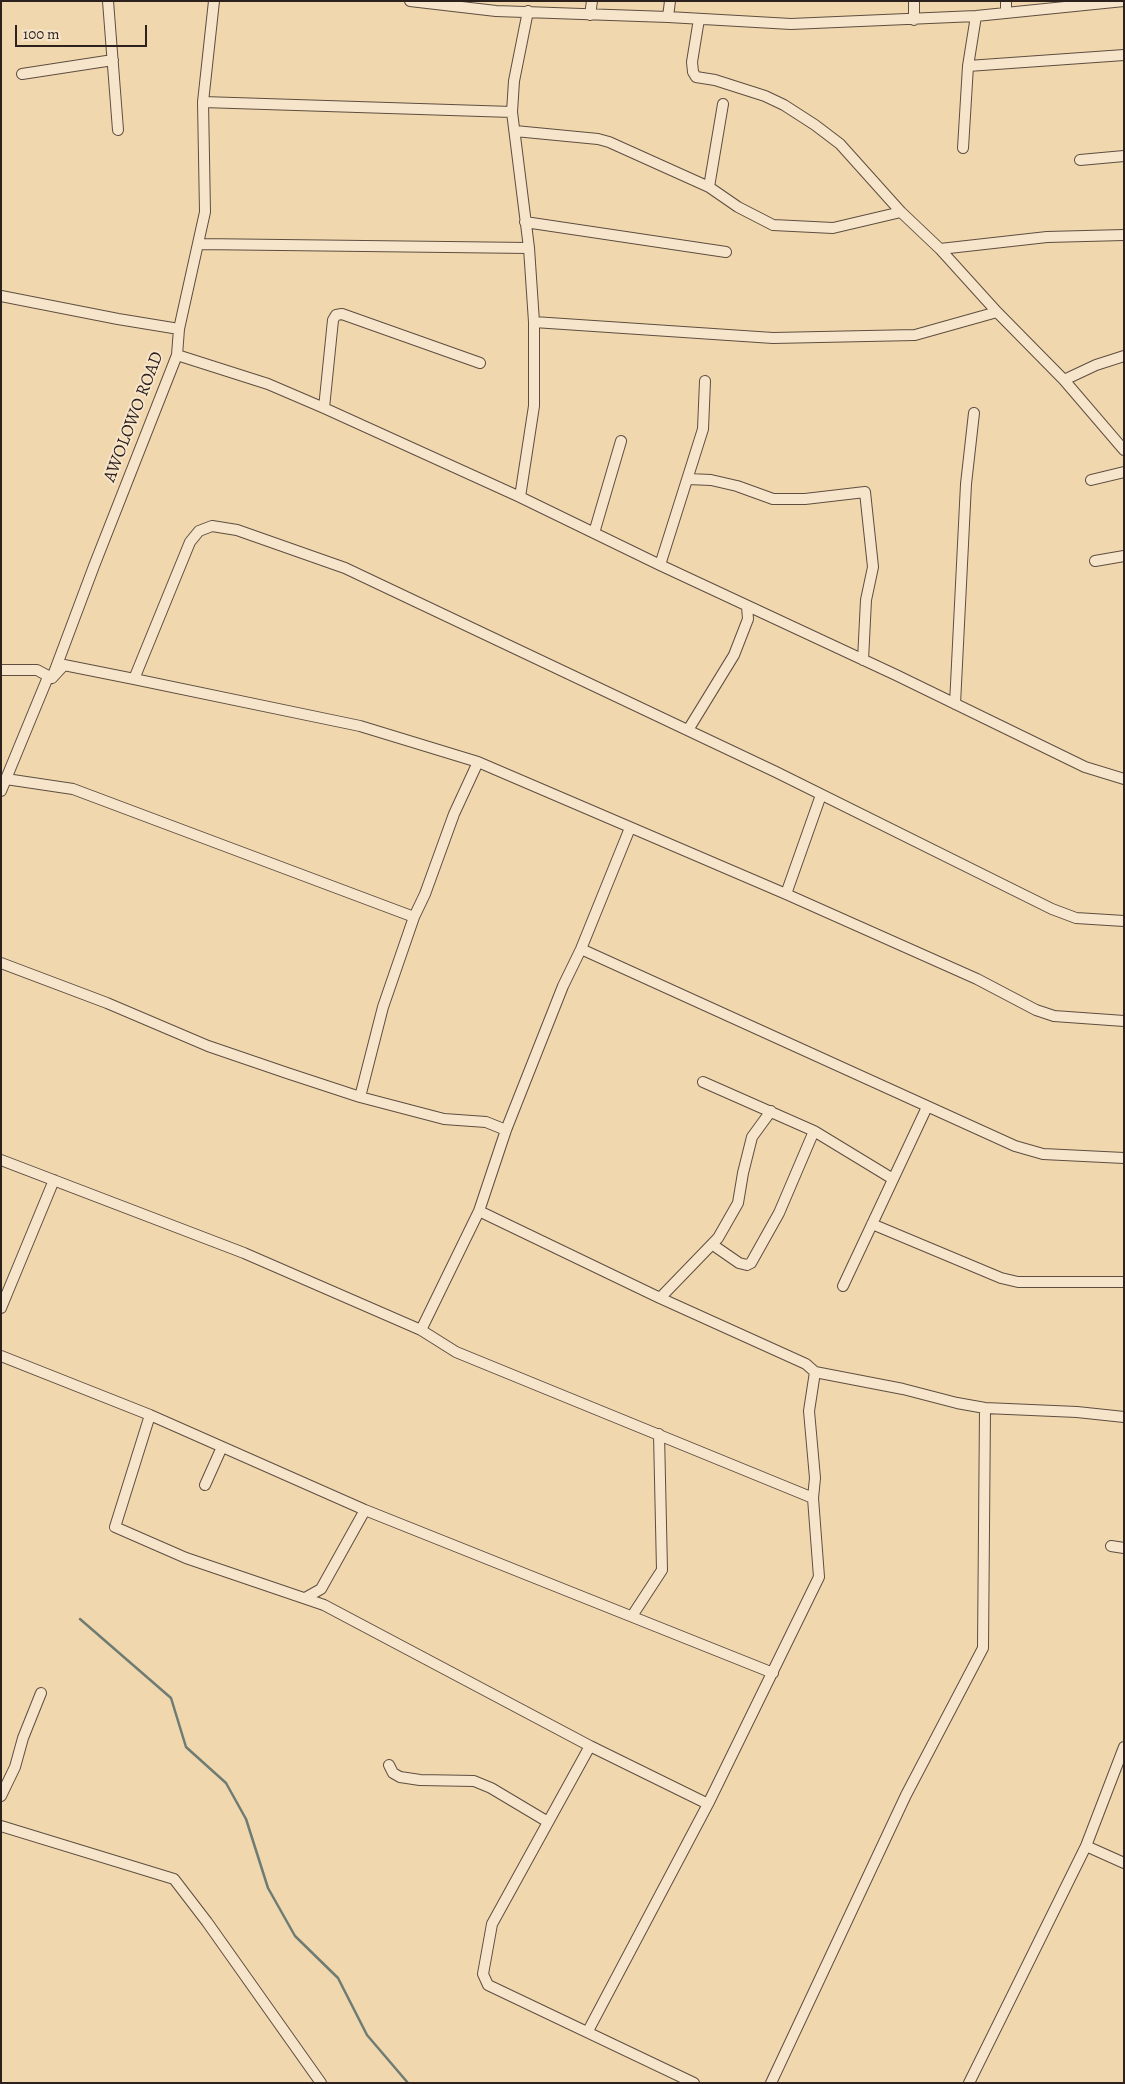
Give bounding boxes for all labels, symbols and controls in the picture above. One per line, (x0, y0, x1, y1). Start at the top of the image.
scale bar (18, 15, 150, 47)
text: 100 m (23, 24, 60, 44)
street label: AWOLOWO ROAD (99, 349, 169, 485)

